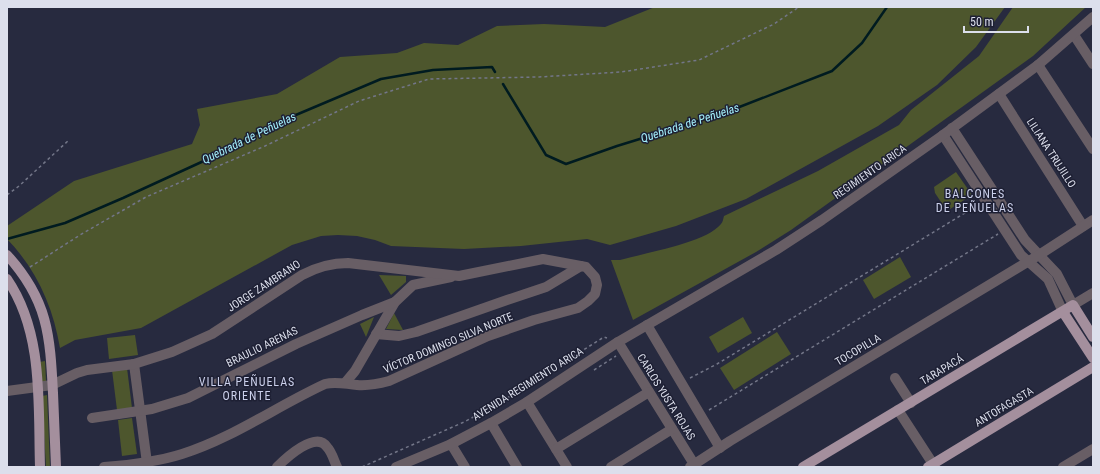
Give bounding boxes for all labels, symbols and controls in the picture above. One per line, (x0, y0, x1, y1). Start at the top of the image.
scale bar (964, 8, 1028, 34)
text: 50 m (970, 15, 994, 29)
water label: Quebrada de Peñuelas (639, 100, 741, 146)
water label: Quebrada de Peñuelas (200, 109, 298, 167)
street label: LILIANA TRUJILLO (1024, 116, 1078, 190)
street label: REGIMIENTO ARICA (831, 142, 909, 202)
district label: BALCONES DE PEÑUELAS (936, 187, 1014, 215)
street label: JORGE ZAMBRANO (225, 258, 303, 314)
street label: VÍCTOR DOMINGO SILVA NORTE (381, 310, 515, 376)
street label: BRAULIO ARENAS (224, 324, 300, 370)
street label: TOCOPILLA (833, 331, 884, 369)
street label: AVENIDA REGIMIENTO ARICA (470, 344, 586, 423)
street label: CARLOS YUSTA ROJAS (634, 352, 698, 443)
street label: TARAPACÁ (918, 352, 967, 388)
district label: VILLA PEÑUELAS ORIENTE (199, 373, 295, 403)
street label: ANTOFAGASTA (972, 384, 1036, 430)

